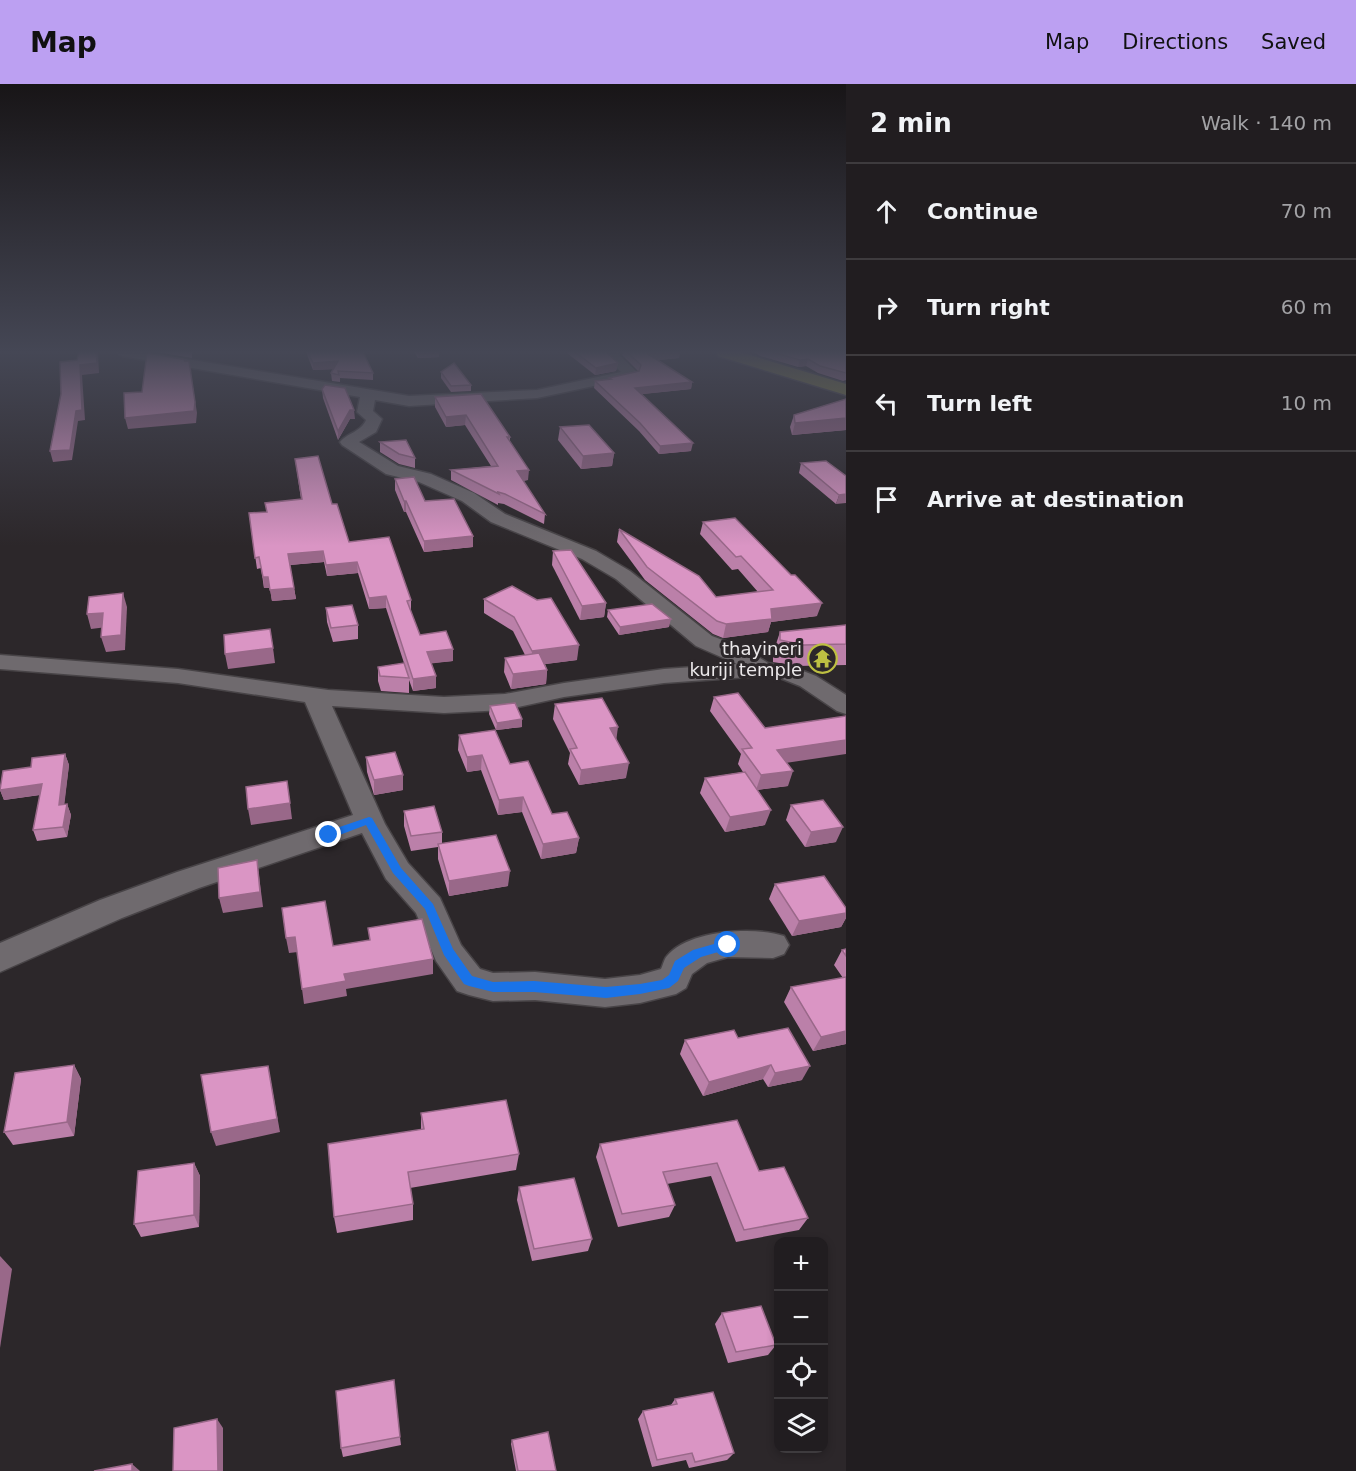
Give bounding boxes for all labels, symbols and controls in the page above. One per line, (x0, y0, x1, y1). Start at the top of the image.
text: Map (30, 26, 97, 59)
text: Map (1045, 30, 1089, 54)
text: Directions (1122, 30, 1228, 54)
text: Saved (1261, 30, 1326, 54)
text: 2 min (870, 108, 952, 138)
text: Walk · 140 m (1201, 111, 1332, 135)
icon: ahead (870, 195, 903, 228)
text: Continue (927, 199, 1038, 224)
text: 70 m (1281, 199, 1332, 223)
icon: right (870, 291, 903, 324)
text: Turn right (927, 295, 1050, 320)
text: 60 m (1281, 295, 1332, 319)
icon: left (870, 387, 903, 420)
text: Turn left (927, 391, 1032, 416)
text: 10 m (1281, 391, 1332, 415)
icon: arrive (870, 483, 903, 516)
text: Arrive at destination (927, 487, 1184, 512)
place label: thayineri kuriji temple (689, 638, 802, 680)
temple icon: thayineri kuriji temple (807, 643, 839, 675)
route end (315, 821, 341, 847)
route start (714, 931, 740, 957)
map controls (774, 1237, 828, 1453)
button: + (774, 1237, 828, 1291)
button: − (774, 1291, 828, 1345)
button: locate (774, 1345, 828, 1399)
button: layers (774, 1399, 828, 1453)

